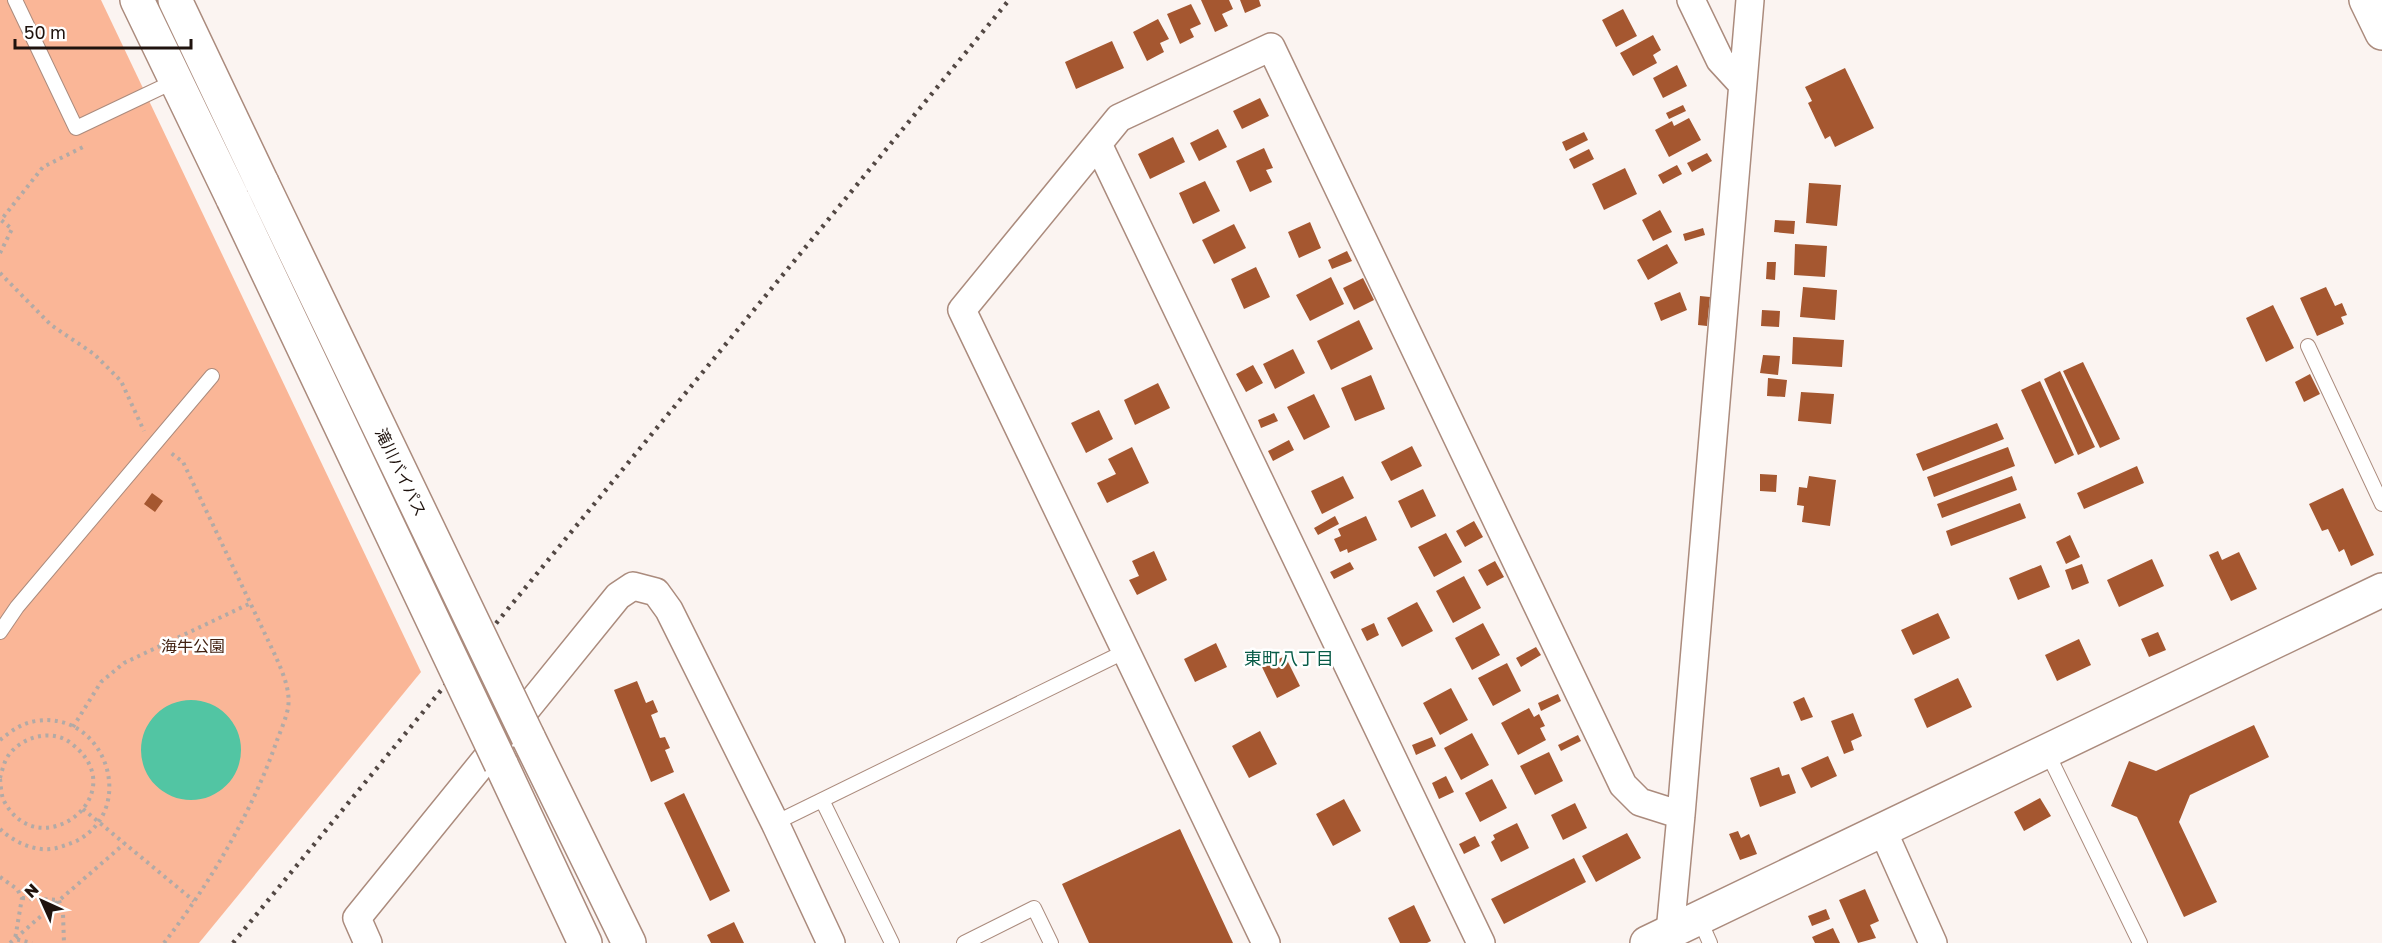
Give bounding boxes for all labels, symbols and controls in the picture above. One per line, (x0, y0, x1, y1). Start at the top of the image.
scale bar (15, 12, 190, 50)
text: 50 m (24, 21, 66, 43)
street label: 滝川バイパス (371, 425, 431, 519)
park label: 海牛公園 (161, 636, 225, 656)
district label: 東町八丁目 (1244, 647, 1334, 669)
north arrow (12, 871, 72, 931)
text: N (20, 879, 43, 902)

